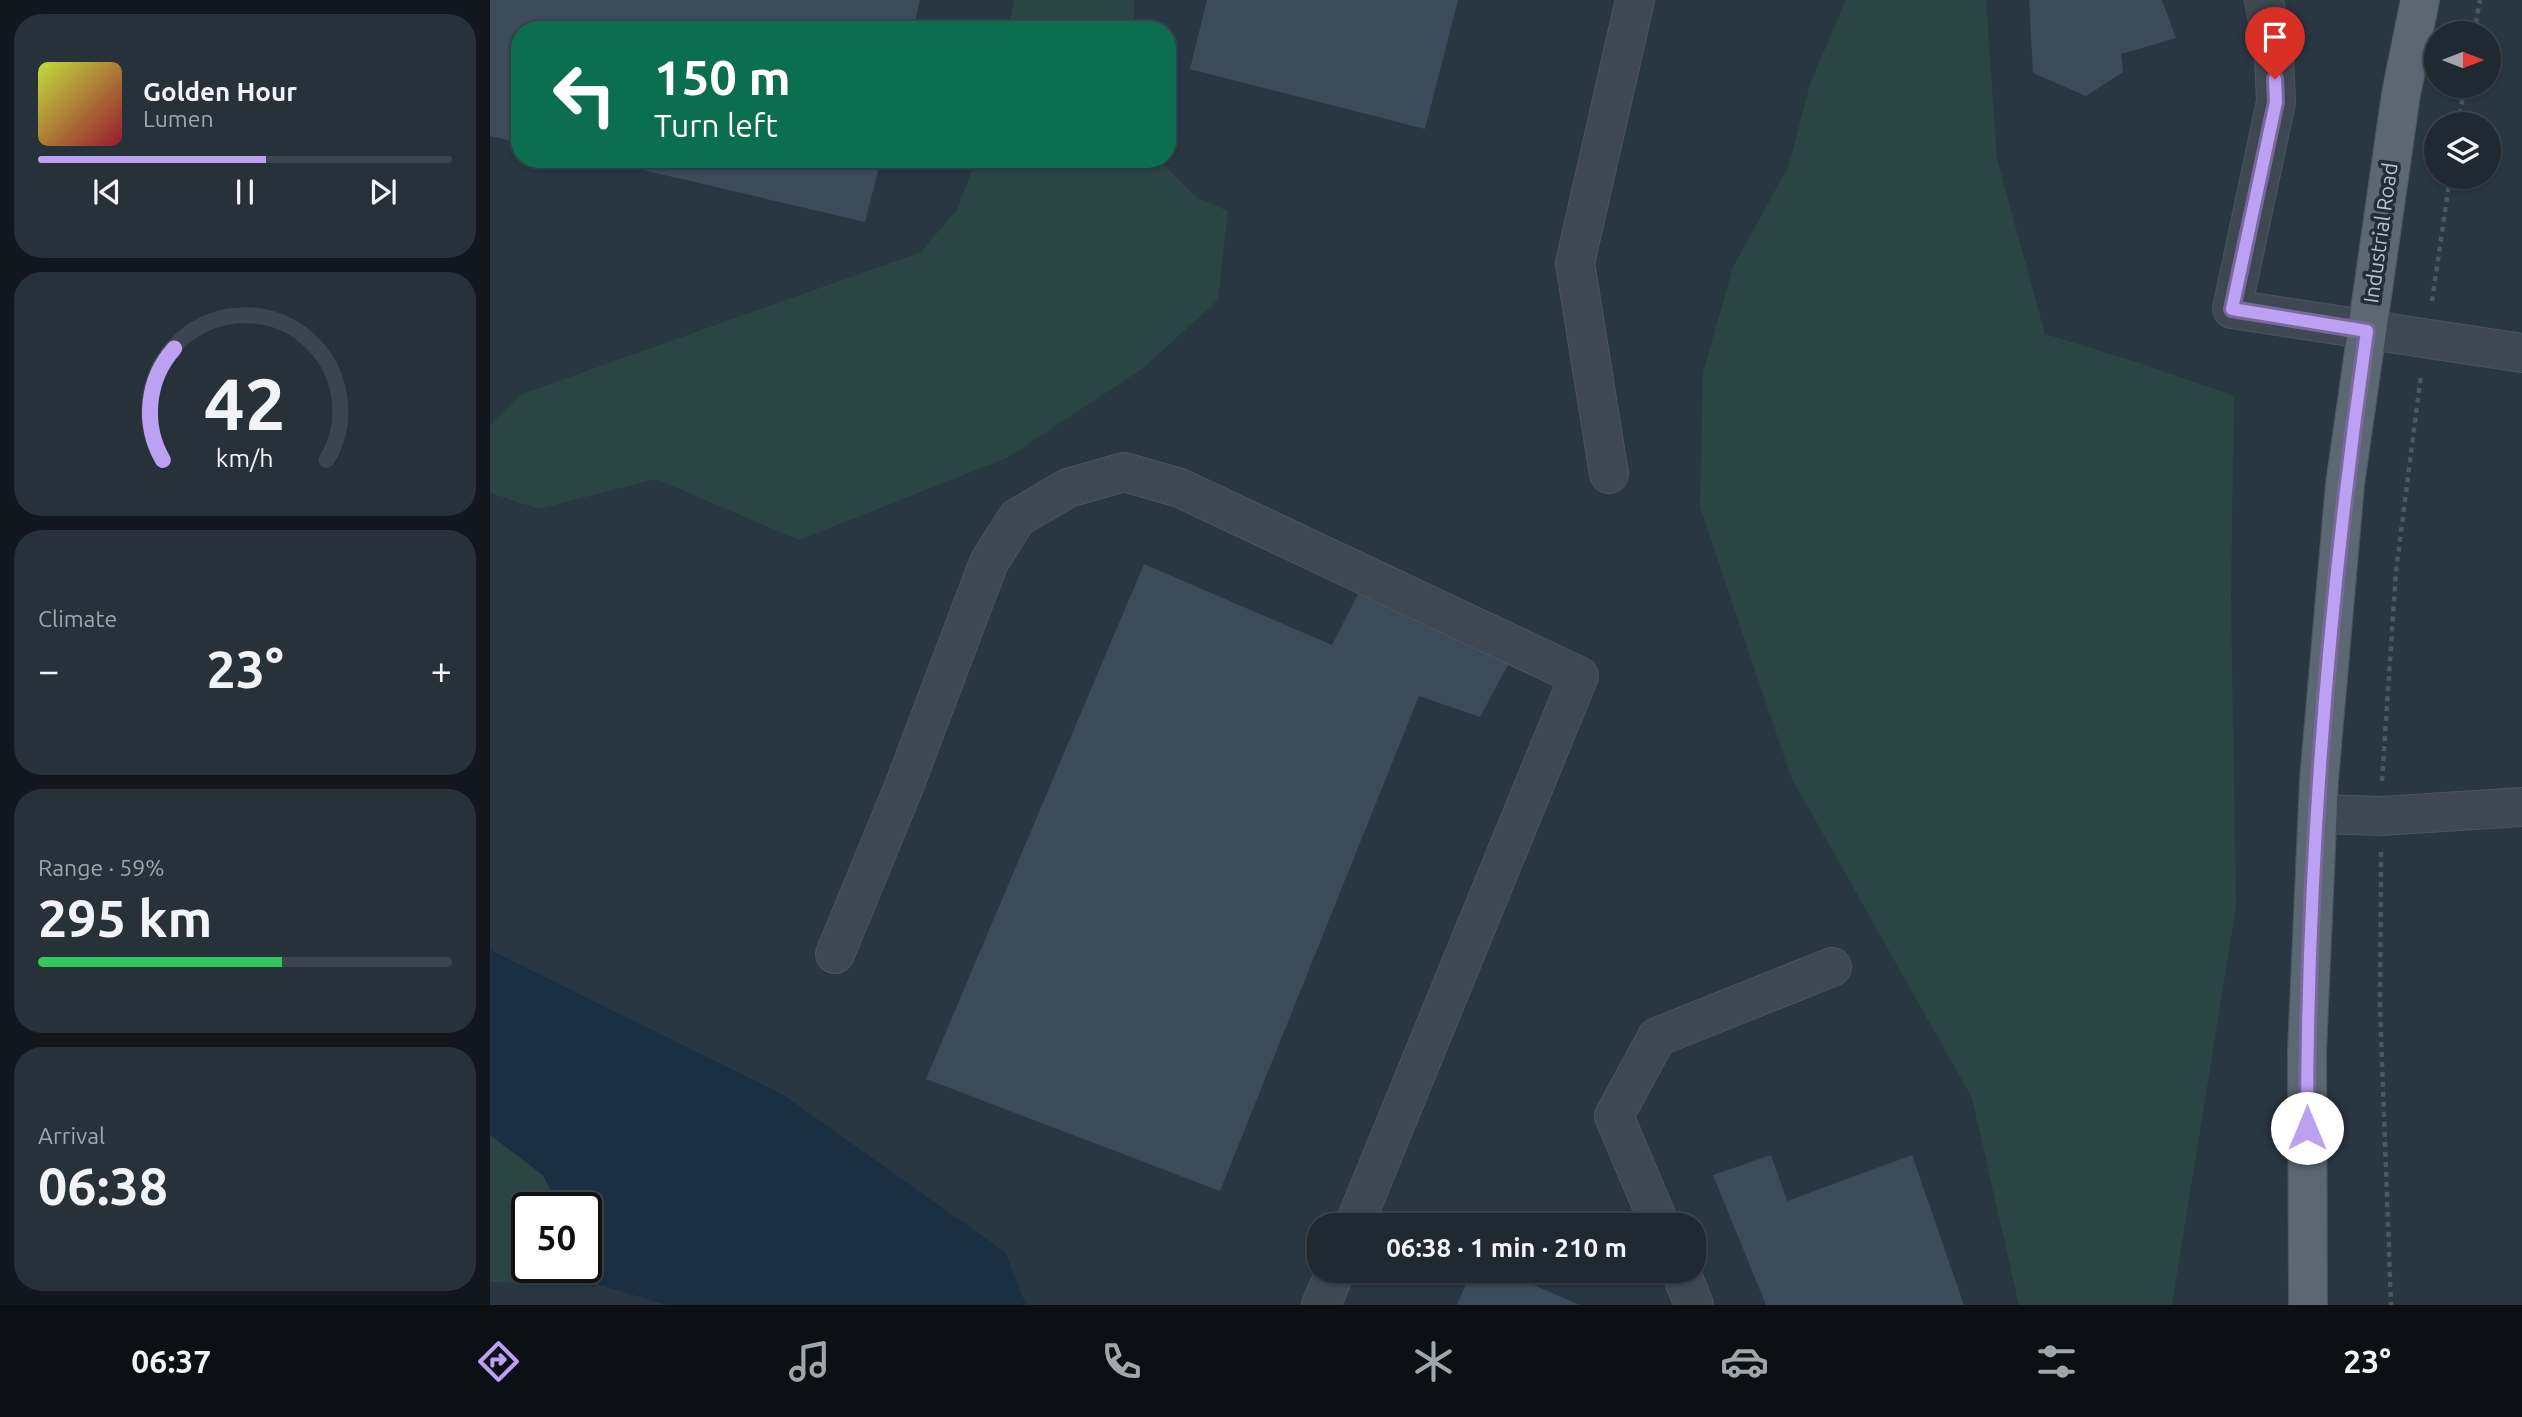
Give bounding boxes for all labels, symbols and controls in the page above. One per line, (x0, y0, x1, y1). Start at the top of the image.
pin (2245, 7, 2305, 79)
icon: arrive (2256, 18, 2294, 56)
north arrow (2424, 21, 2501, 98)
map controls (2424, 21, 2501, 189)
icon: left (539, 49, 630, 140)
text: 150 m (654, 49, 791, 104)
text: Golden Hour (143, 77, 297, 106)
text: Lumen (143, 106, 214, 131)
text: Turn left (654, 107, 778, 143)
button: layers (2424, 112, 2501, 189)
street label: Industrial Road (2358, 161, 2402, 305)
icon: previous (88, 173, 126, 211)
icon: pause (226, 173, 264, 211)
icon: next (364, 173, 402, 211)
text: 42 (204, 363, 286, 445)
text: km/h (216, 444, 274, 472)
text: Climate (38, 606, 117, 631)
text: 23° (206, 640, 284, 698)
text: − (38, 649, 59, 691)
text: + (431, 649, 452, 691)
text: Range · 59% (38, 855, 165, 880)
text: 295 km (38, 889, 212, 947)
position arrow (2270, 1091, 2344, 1165)
text: Arrival (38, 1123, 105, 1148)
text: 06:38 (38, 1157, 168, 1215)
speed limit sign: 50 (511, 1192, 602, 1283)
text: 06:38 · 1 min · 210 m (1386, 1233, 1627, 1262)
icon: directions (474, 1337, 523, 1386)
icon: music (785, 1337, 834, 1386)
icon: phone (1097, 1337, 1146, 1386)
icon: climate (1409, 1337, 1458, 1386)
icon: car (1720, 1337, 1769, 1386)
icon: filters (2032, 1337, 2081, 1386)
text: 06:37 (131, 1343, 211, 1379)
text: 23° (2343, 1343, 2391, 1379)

